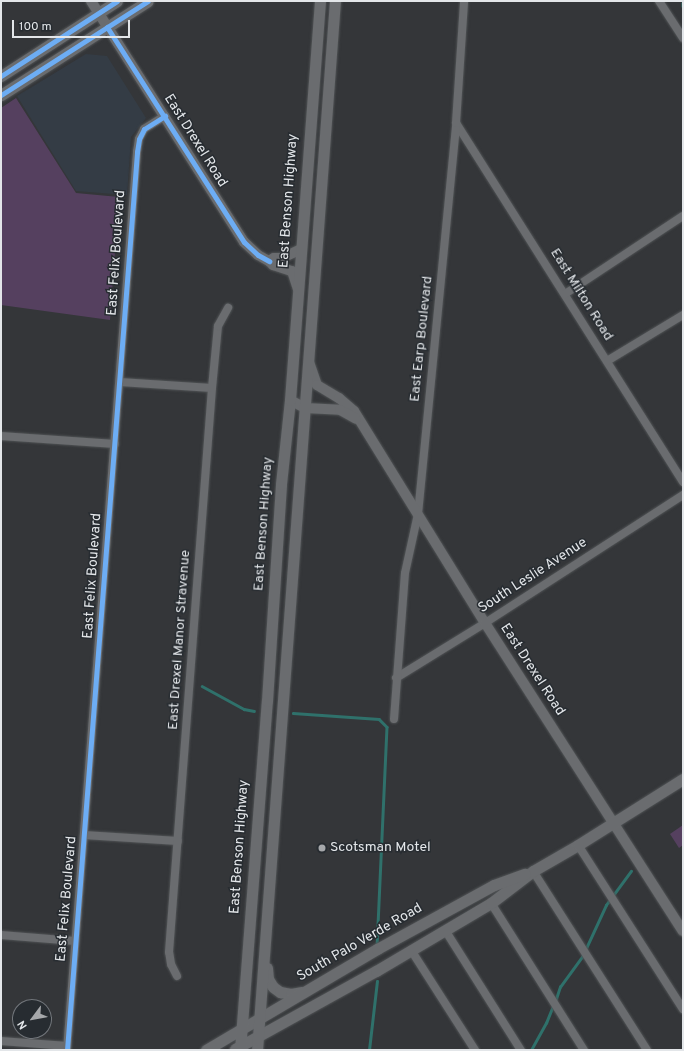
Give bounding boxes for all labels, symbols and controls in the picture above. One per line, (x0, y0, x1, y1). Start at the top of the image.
scale bar (14, 12, 132, 38)
text: 100 m (19, 19, 52, 35)
street label: East Drexel Road (160, 92, 230, 190)
street label: East Benson Highway (276, 133, 302, 269)
street label: East Felix Boulevard (104, 190, 130, 316)
street label: East Milton Road (546, 246, 616, 344)
street label: East Earp Boulevard (407, 275, 437, 403)
street label: East Benson Highway (251, 456, 277, 592)
street label: East Felix Boulevard (80, 513, 106, 639)
street label: South Leslie Avenue (475, 534, 591, 618)
street label: East Drexel Manor Stravenue (165, 550, 195, 730)
street label: East Drexel Road (496, 621, 568, 719)
street label: East Benson Highway (227, 779, 253, 915)
street label: East Felix Boulevard (53, 835, 81, 963)
place label: Scotsman Motel (330, 840, 431, 856)
marker: Scotsman Motel (317, 843, 327, 853)
street label: South Palo Verde Road (294, 900, 426, 986)
north arrow (12, 999, 52, 1039)
text: N (15, 1018, 31, 1032)

